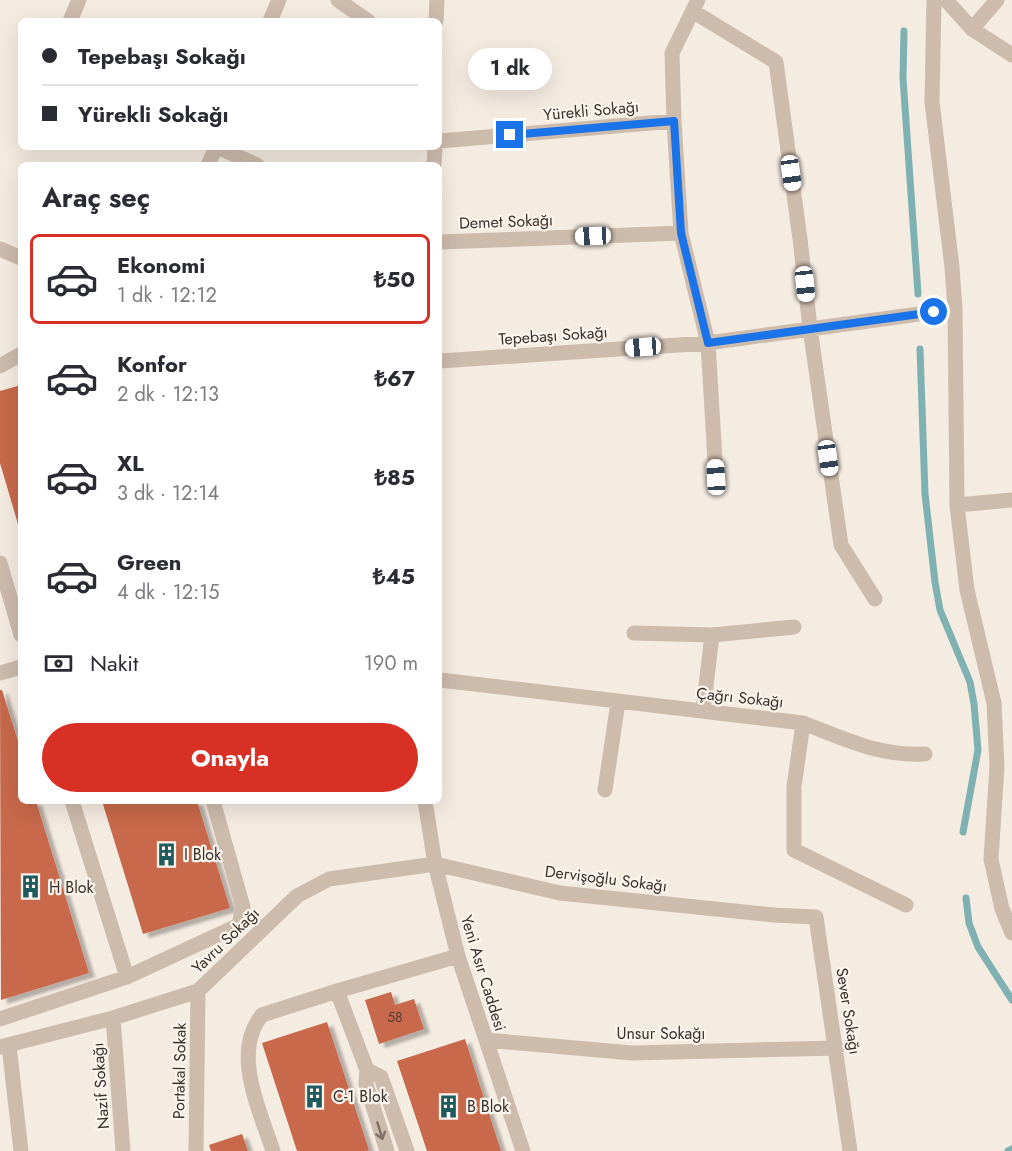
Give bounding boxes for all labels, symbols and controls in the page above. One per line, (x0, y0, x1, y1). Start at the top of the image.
text: Tepebaşı Sokağı (78, 40, 246, 72)
callout: 1 dk (468, 48, 552, 90)
text: 1 dk (490, 54, 530, 83)
street label: Yürekli Sokağı (542, 95, 640, 126)
text: Yürekli Sokağı (78, 98, 229, 130)
route end (496, 121, 523, 148)
car (780, 154, 802, 192)
text: Araç seç (42, 178, 150, 217)
street label: Demet Sokağı (459, 208, 553, 235)
car (575, 226, 611, 246)
text: Ekonomi (117, 249, 205, 281)
icon: car (45, 252, 99, 306)
text: ₺50 (374, 263, 415, 295)
car (794, 265, 816, 303)
text: 1 dk · 12:12 (117, 281, 217, 310)
route start (920, 298, 947, 325)
street label: Tepebaşı Sokağı (498, 320, 608, 351)
car (624, 337, 662, 357)
text: Konfor (117, 348, 187, 380)
icon: car (45, 351, 99, 405)
text: ₺67 (374, 362, 415, 394)
text: 2 dk · 12:13 (117, 380, 219, 409)
car (817, 439, 839, 477)
text: XL (117, 447, 144, 479)
icon: car (45, 450, 99, 504)
car (706, 459, 726, 495)
text: ₺85 (374, 461, 415, 493)
text: 3 dk · 12:14 (117, 479, 219, 508)
text: Green (117, 546, 181, 578)
icon: car (45, 549, 99, 603)
text: ₺45 (373, 560, 415, 592)
text: 4 dk · 12:15 (117, 578, 220, 607)
icon: cash (42, 647, 75, 680)
text: Nakit (90, 647, 138, 679)
text: 190 m (364, 649, 418, 678)
street label: Çağrı Sokağı (695, 681, 785, 714)
button: Onayla (42, 723, 418, 792)
building icon: I Blok (153, 841, 179, 867)
place label: I Blok (184, 843, 222, 866)
street label: Dervişoğlu Sokağı (543, 860, 668, 897)
building icon: H Blok (18, 874, 44, 900)
place label: H Blok (49, 876, 95, 899)
street label: Yavru Sokağı (186, 902, 264, 979)
street label: Yeni Asır Caddesi (455, 912, 512, 1034)
street label: Sever Sokağı (830, 966, 867, 1056)
house number: 58 (387, 1007, 403, 1027)
street label: Portakal Sokak (167, 1022, 192, 1119)
street label: Unsur Sokağı (616, 1022, 706, 1045)
street label: Nazif Sokağı (86, 1042, 115, 1130)
building icon: C-1 Blok (302, 1083, 328, 1109)
place label: C-1 Blok (333, 1085, 389, 1108)
building icon: B Blok (436, 1093, 462, 1119)
place label: B Blok (467, 1095, 510, 1118)
one-way arrow (375, 1121, 386, 1140)

